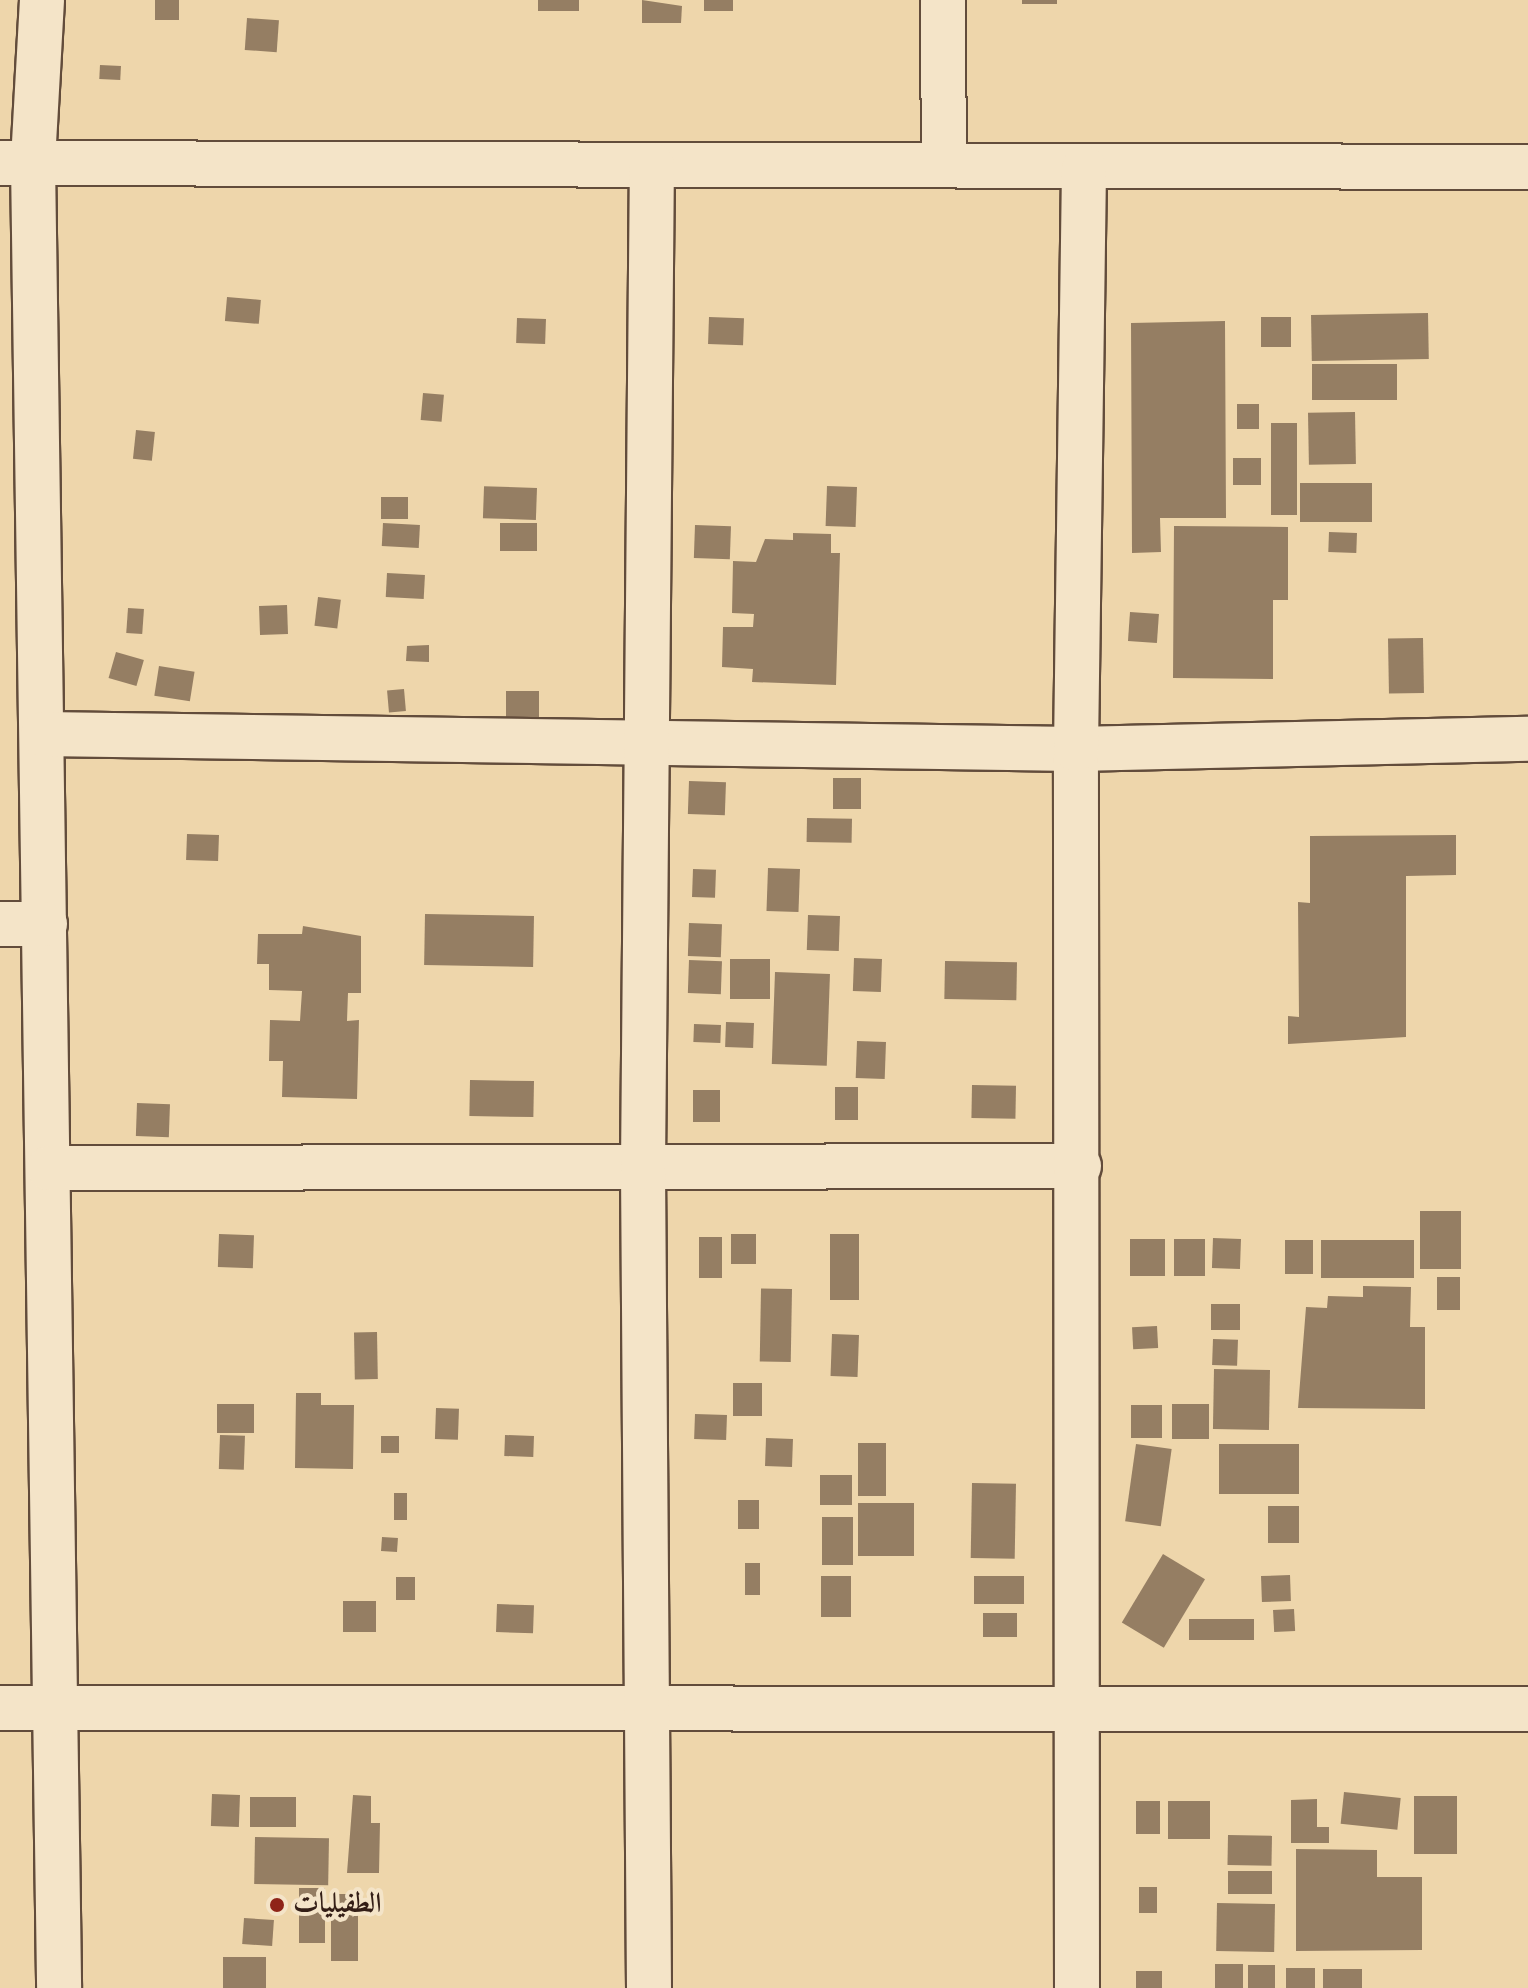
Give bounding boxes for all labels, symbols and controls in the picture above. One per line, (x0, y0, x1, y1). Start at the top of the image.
place label: الطفيليات (293, 1888, 382, 1922)
marker: الطفيليات (268, 1896, 286, 1914)

